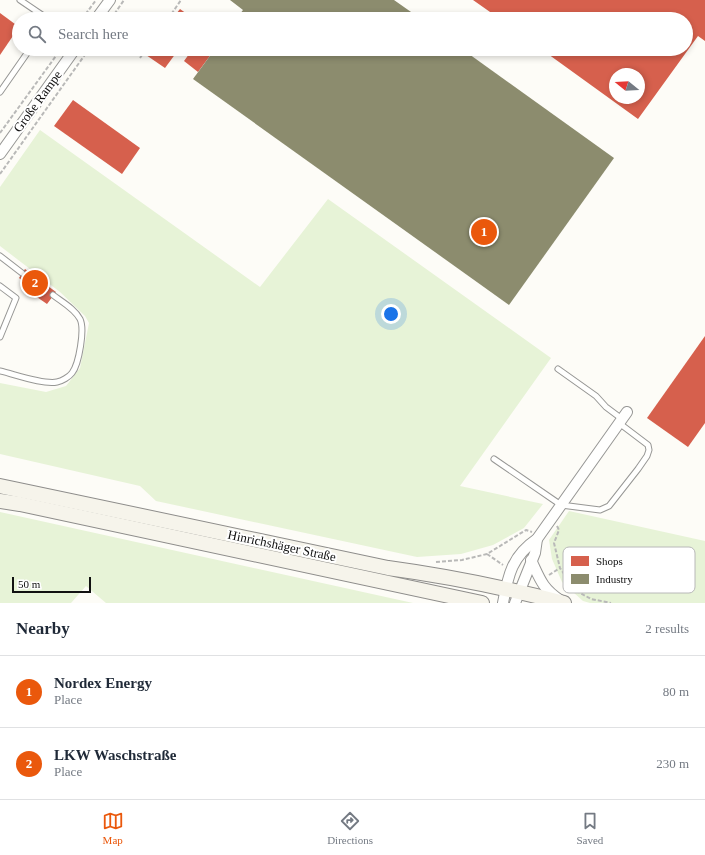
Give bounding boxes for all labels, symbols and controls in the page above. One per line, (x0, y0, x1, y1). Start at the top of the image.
search box (12, 12, 693, 56)
icon: search (26, 23, 48, 45)
text: Search here (58, 26, 128, 42)
street label: Große Rampe (10, 67, 65, 135)
north arrow (609, 68, 645, 104)
pin: 1 (471, 217, 497, 247)
pin: 2 (22, 268, 48, 298)
your location (381, 304, 401, 324)
street label: Hinrichshäger Straße (226, 527, 338, 564)
legend (563, 547, 695, 593)
text: Shops (596, 555, 623, 567)
text: Industry (596, 573, 633, 585)
scale bar (12, 575, 91, 594)
text: 50 m (18, 578, 40, 590)
text: Nearby (16, 619, 70, 638)
text: 2 results (645, 621, 689, 636)
text: Nordex Energy (54, 675, 152, 691)
text: 1 (26, 684, 32, 699)
text: 80 m (663, 684, 689, 699)
text: Place (54, 692, 82, 707)
text: LKW Waschstraße (54, 747, 176, 763)
text: 2 (26, 756, 32, 771)
text: 230 m (656, 756, 689, 771)
text: Place (54, 764, 82, 779)
tab: Map (102, 810, 124, 846)
tab: Directions (327, 810, 373, 846)
tab: Saved (576, 810, 603, 846)

